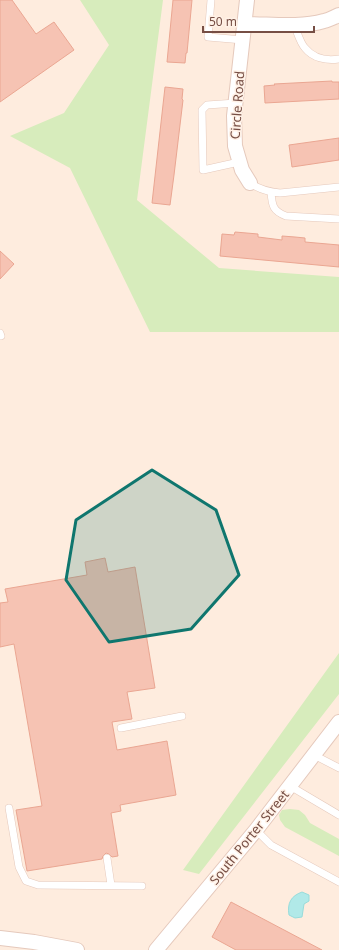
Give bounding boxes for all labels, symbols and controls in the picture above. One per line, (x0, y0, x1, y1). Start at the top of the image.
scale bar (203, 8, 314, 34)
text: 50 m (209, 13, 237, 30)
street label: Circle Road (226, 70, 248, 140)
street label: South Porter Street (205, 786, 293, 888)

